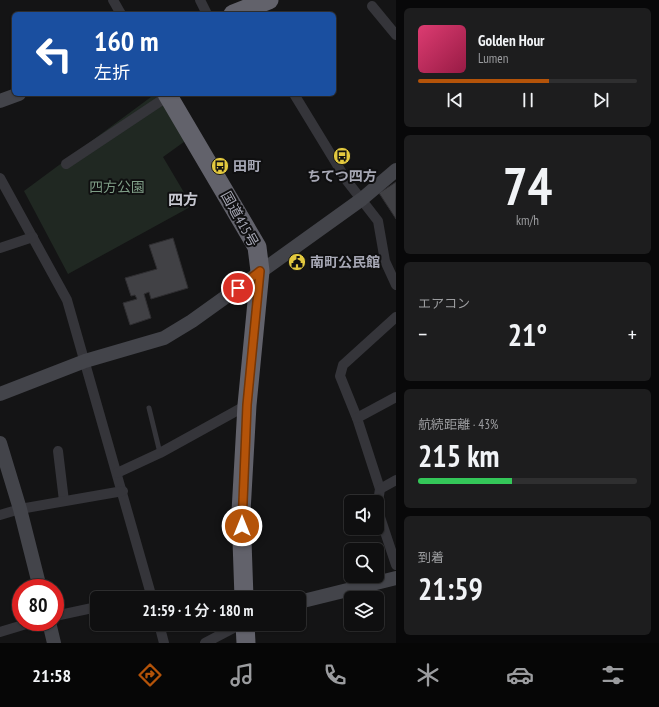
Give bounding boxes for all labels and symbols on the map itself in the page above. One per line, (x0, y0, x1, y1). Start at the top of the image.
bus stop icon: ちてつ四方 (332, 146, 352, 166)
bus stop icon: 田町 (210, 156, 230, 176)
place label: 田町 (233, 157, 261, 175)
place label: ちてつ四方 (307, 167, 377, 185)
park label: 四方公園 (89, 178, 145, 196)
street label: 国道415号 (217, 188, 263, 250)
district label: 四方 (168, 190, 198, 209)
public building icon: 南町公民館 (287, 252, 307, 272)
place label: 南町公民館 (310, 253, 380, 271)
pin (221, 271, 255, 305)
position arrow (221, 505, 263, 547)
speed limit sign: 80 (12, 579, 64, 631)

